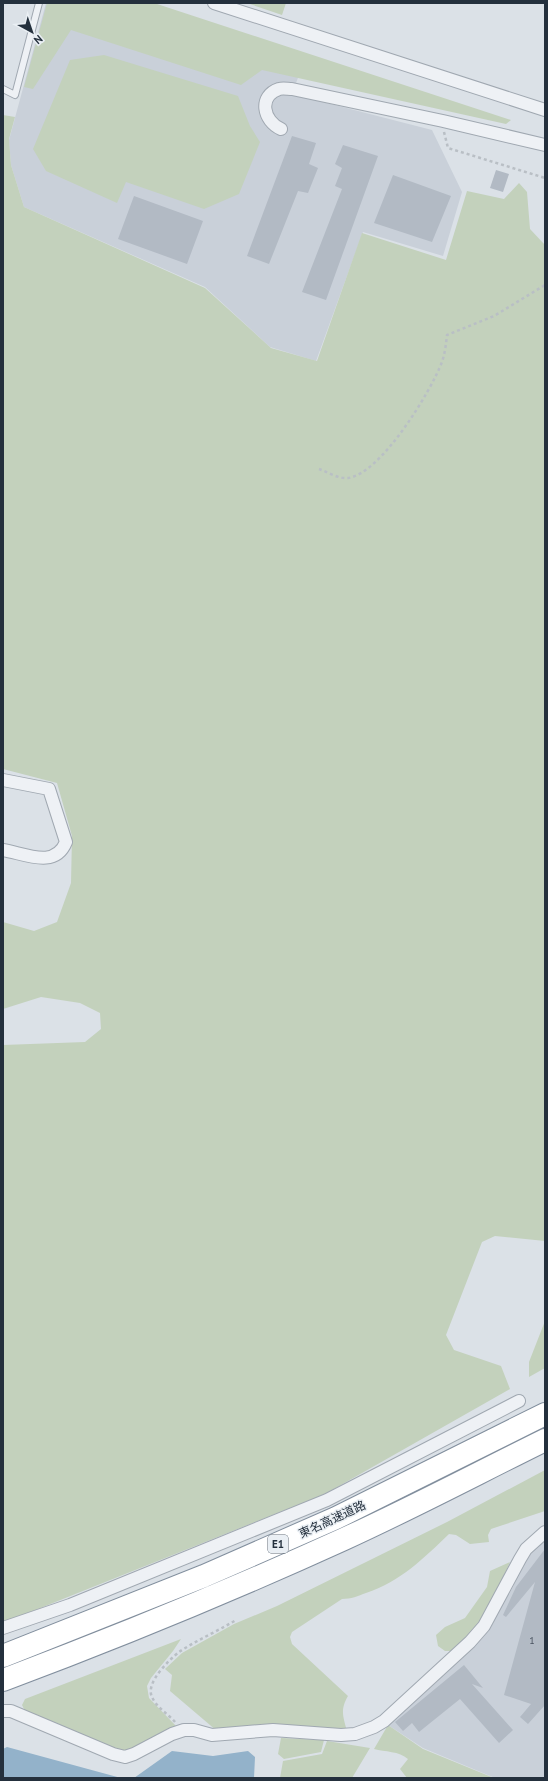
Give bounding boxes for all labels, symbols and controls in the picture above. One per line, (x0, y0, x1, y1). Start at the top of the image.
north arrow (12, 12, 52, 52)
text: N (31, 32, 46, 47)
street label: 東名高速道路 (296, 1497, 368, 1541)
road number: E1 (268, 1535, 288, 1553)
house number: 1 (529, 1634, 535, 1647)

